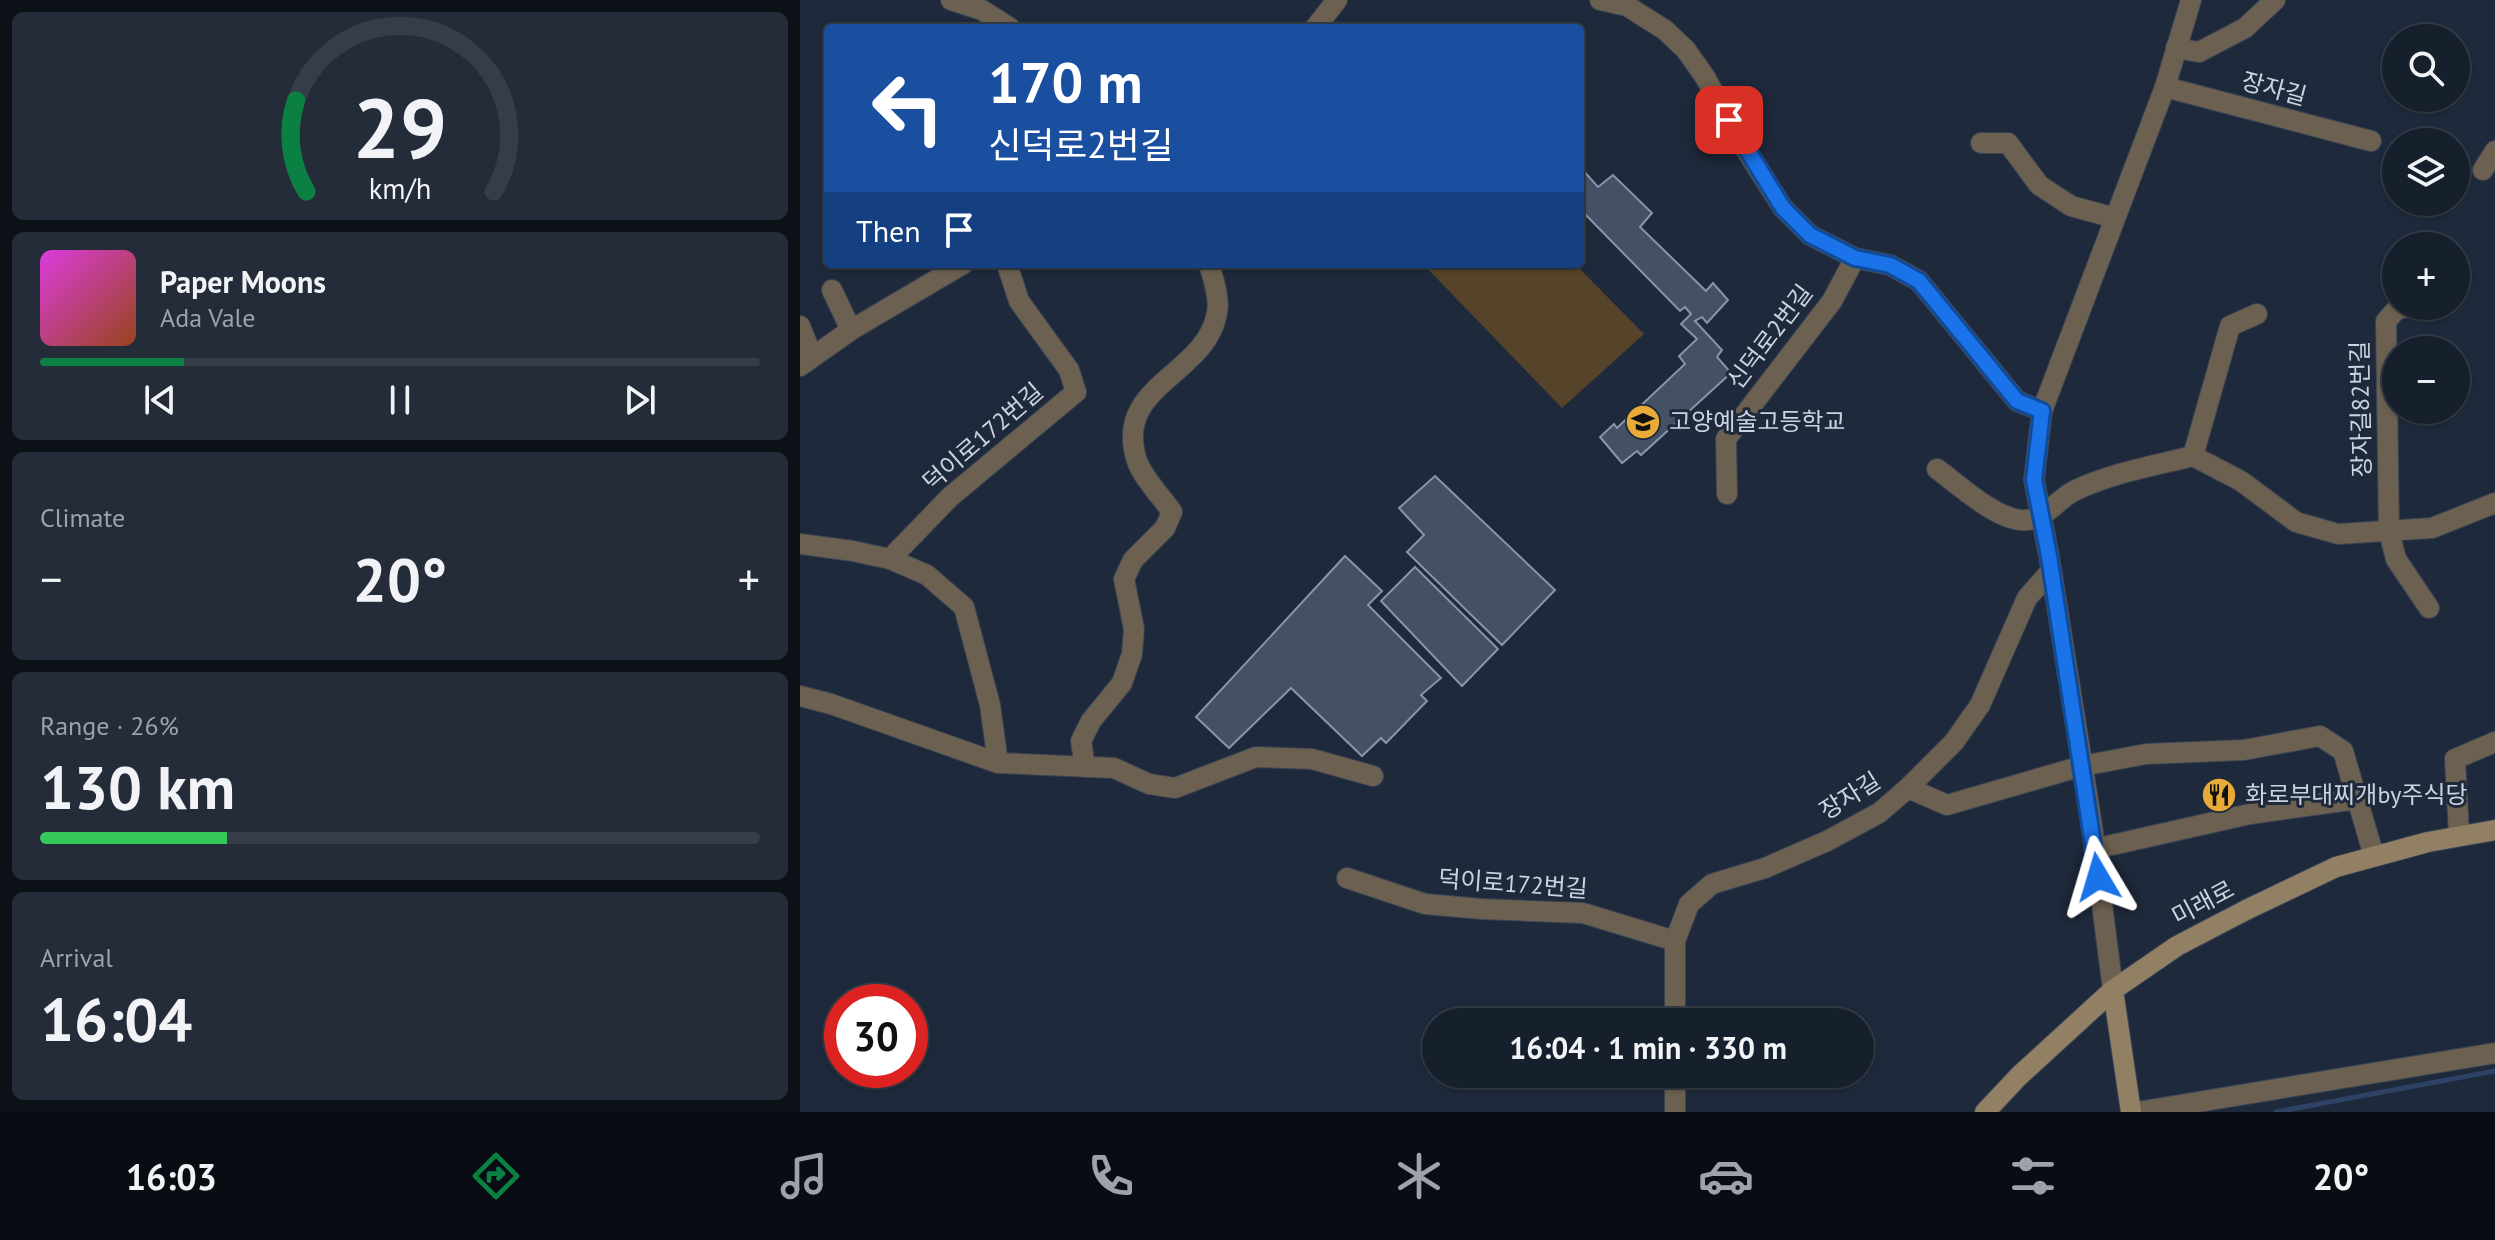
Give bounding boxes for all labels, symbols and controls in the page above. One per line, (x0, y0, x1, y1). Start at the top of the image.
map controls (2382, 24, 2470, 424)
button: search (2382, 24, 2470, 112)
text: 170 m (988, 46, 1143, 118)
icon: left (856, 56, 960, 160)
street label: 장자길 (2238, 65, 2310, 112)
text: 29 (353, 73, 447, 181)
pin (1695, 86, 1763, 154)
icon: arrive (1707, 98, 1751, 142)
text: 신덕로2번길 (988, 121, 1173, 168)
button: layers (2382, 128, 2470, 216)
text: km/h (369, 170, 431, 207)
icon: arrive (937, 208, 981, 252)
text: Then (856, 211, 921, 250)
button: + (2382, 232, 2470, 320)
text: Paper Moons (160, 262, 326, 301)
street label: 신덕로2번길 (1720, 278, 1819, 395)
text: Ada Vale (160, 301, 255, 334)
button: − (2382, 336, 2470, 424)
street label: 장자길82번길 (2344, 340, 2377, 478)
street label: 덕이로172번길 (916, 376, 1049, 497)
icon: previous (138, 378, 182, 422)
icon: pause (378, 378, 422, 422)
icon: next (618, 378, 662, 422)
school or university icon: 고양예술고등학교 (1624, 403, 1662, 441)
place label: 고양예술고등학교 (1669, 406, 1846, 437)
text: Climate (40, 501, 125, 534)
text: 20° (353, 540, 447, 618)
text: − (40, 550, 62, 607)
text: + (738, 550, 760, 607)
text: Range · 26% (40, 709, 179, 742)
text: 130 km (40, 748, 235, 826)
street label: 장자길 (1813, 765, 1886, 826)
restaurant icon: 화로부대찌개by주식당 (2200, 776, 2238, 814)
place label: 화로부대찌개by주식당 (2245, 779, 2468, 810)
position arrow (2056, 835, 2140, 919)
street label: 덕이로172번길 (1437, 863, 1589, 904)
street label: 미래로 (2166, 873, 2239, 932)
text: Arrival (40, 941, 113, 974)
text: 16:04 (40, 980, 192, 1058)
speed limit sign: 30 (824, 984, 928, 1088)
text: 16:04 · 1 min · 330 m (1509, 1028, 1787, 1067)
icon: directions (468, 1148, 524, 1204)
icon: music (776, 1148, 832, 1204)
icon: phone (1083, 1148, 1139, 1204)
icon: climate (1391, 1148, 1447, 1204)
icon: car (1698, 1148, 1754, 1204)
icon: filters (2005, 1148, 2061, 1204)
text: 16:03 (126, 1153, 217, 1200)
text: 20° (2313, 1153, 2369, 1200)

